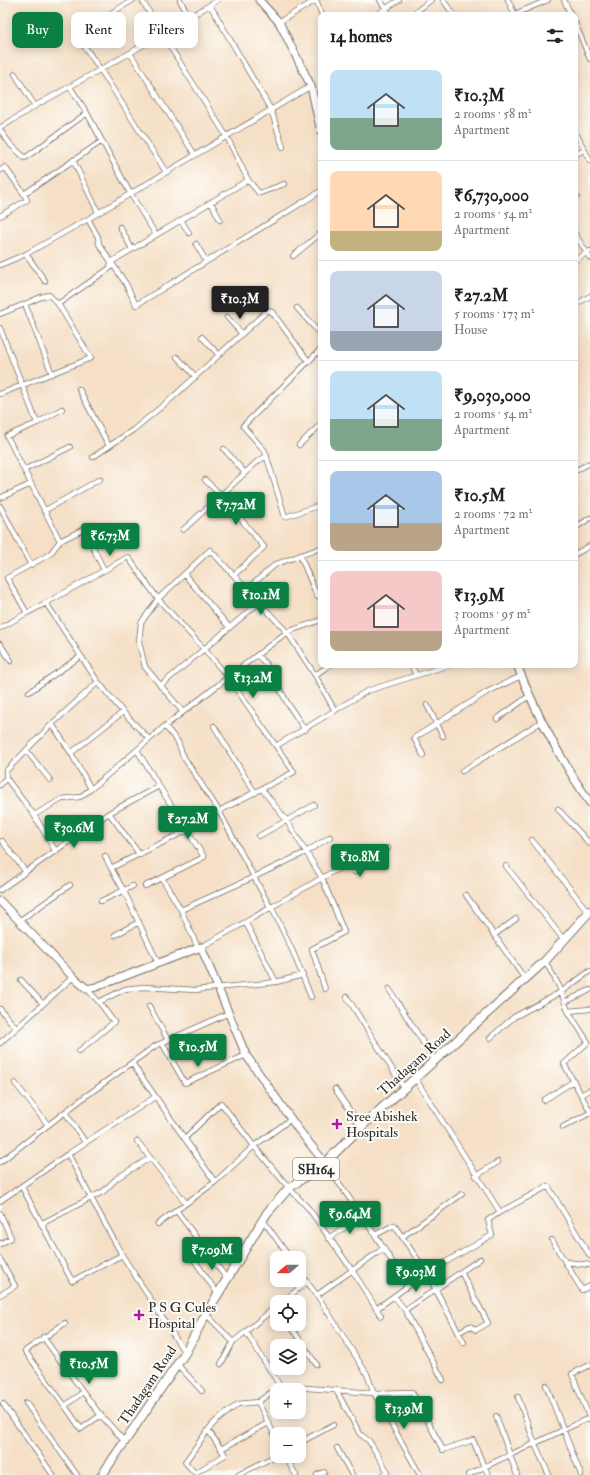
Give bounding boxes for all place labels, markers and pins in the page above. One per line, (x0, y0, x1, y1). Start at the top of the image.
pin: ₹10.3M (207, 286, 273, 320)
pin: ₹7.72M (203, 492, 269, 526)
pin: ₹6.73M (77, 523, 143, 557)
pin: ₹10.1M (228, 582, 294, 616)
pin: ₹13.2M (220, 665, 286, 699)
pin: ₹27.2M (155, 806, 221, 840)
pin: ₹30.6M (41, 815, 107, 849)
pin: ₹10.8M (327, 844, 393, 878)
pin: ₹10.5M (165, 1034, 231, 1068)
place label: Sree Abishek Hospitals (346, 1108, 418, 1142)
marker: Sree Abishek Hospitals (331, 1118, 343, 1130)
pin: ₹9.64M (317, 1201, 383, 1235)
pin: ₹7.09M (179, 1237, 245, 1271)
pin: ₹9.03M (383, 1259, 449, 1293)
place label: P S G Cules Hospital (148, 1299, 216, 1333)
marker: P S G Cules Hospital (133, 1309, 145, 1321)
pin: ₹10.5M (56, 1351, 122, 1385)
pin: ₹13.9M (371, 1396, 437, 1430)

